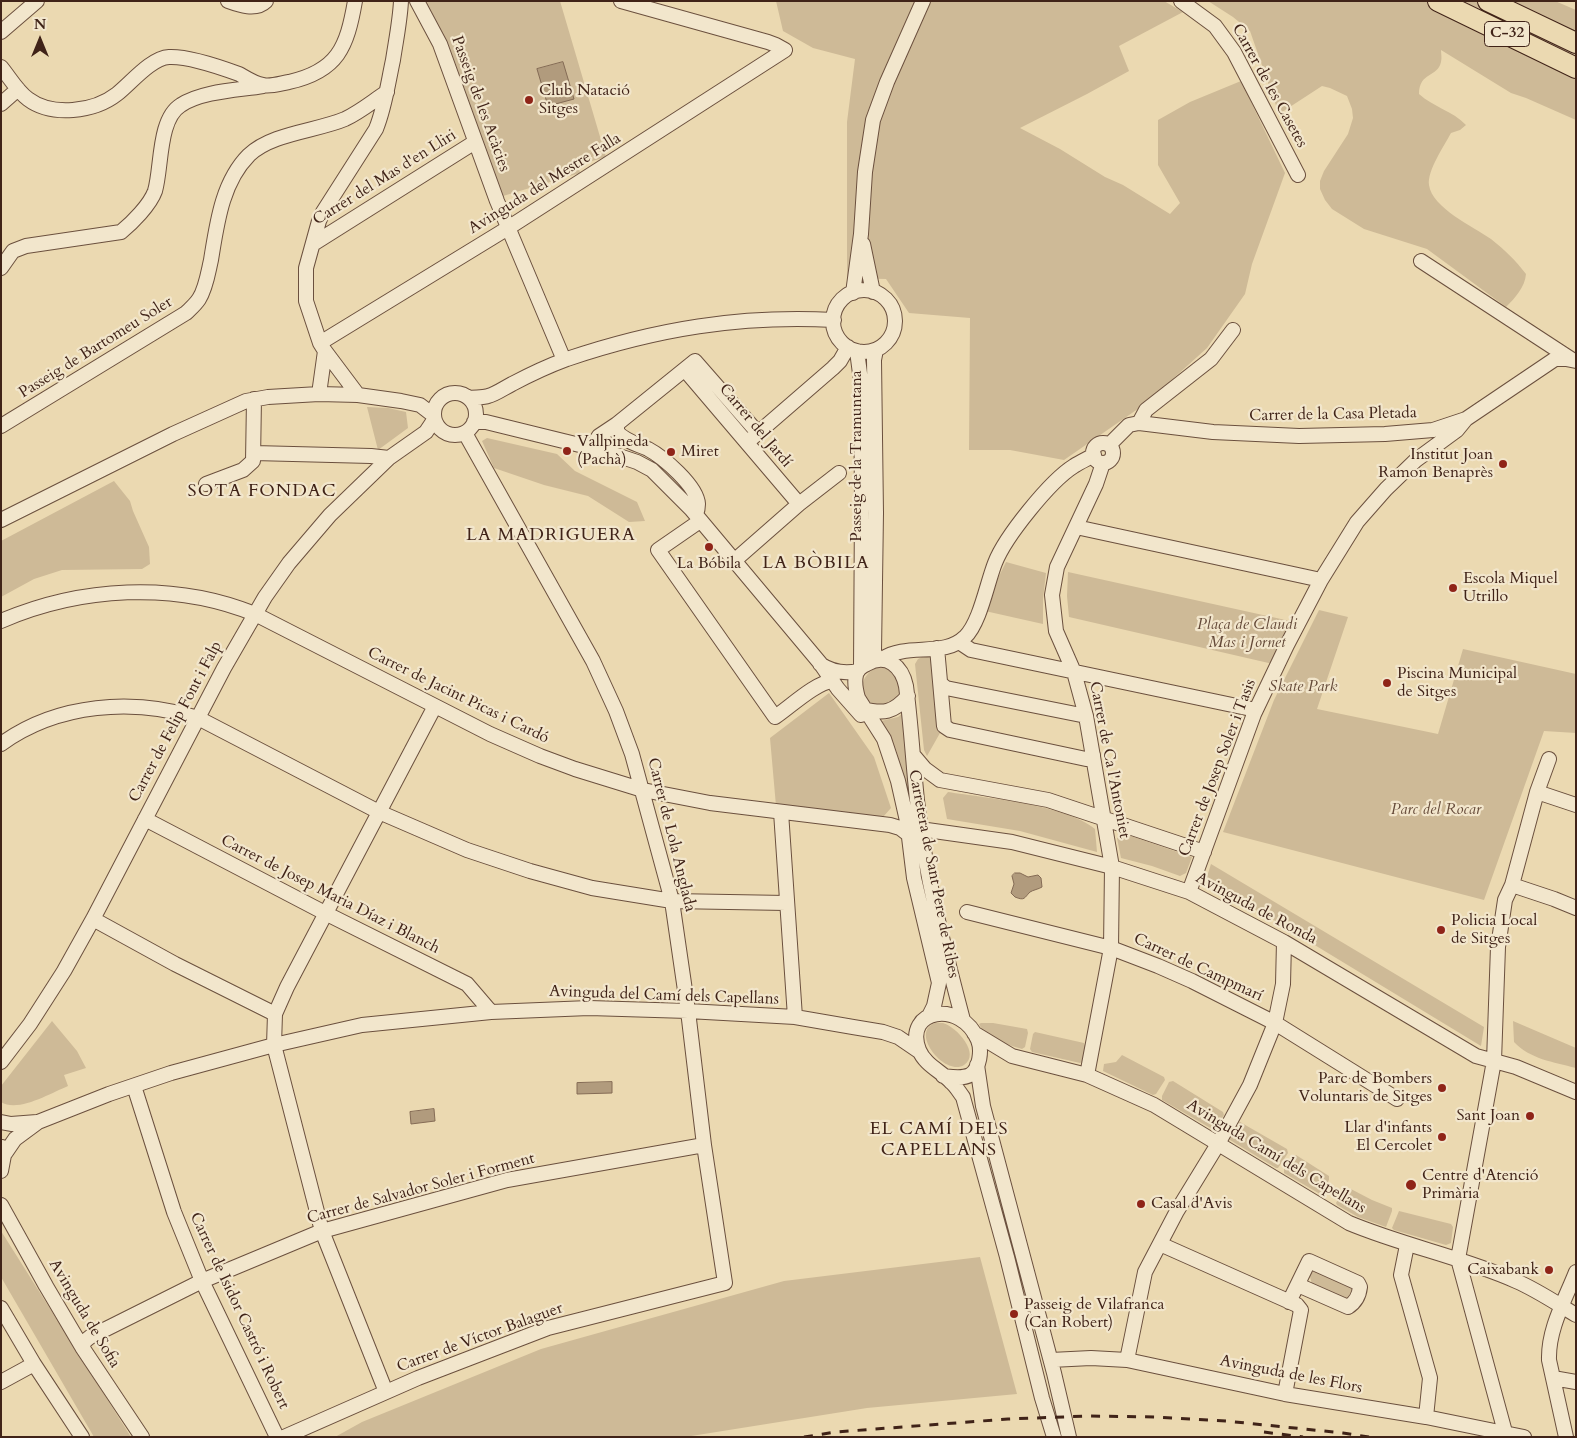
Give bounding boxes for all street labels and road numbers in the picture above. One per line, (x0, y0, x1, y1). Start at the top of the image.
street label: Carrer de les Casetes (1227, 21, 1311, 151)
road number: C-32 (1484, 22, 1530, 46)
street label: Passeig de les Acàcies (446, 33, 514, 175)
street label: Carrer del Mas d'en Lliri (310, 126, 460, 230)
street label: Avinguda del Mestre Falla (465, 129, 625, 239)
street label: Passeig de Bartomeu Soler (16, 293, 176, 403)
street label: Passeig de la Tramuntana (847, 370, 867, 542)
street label: Carrer del Jardí (714, 380, 796, 472)
street label: Carrer de la Casa Pletada (1249, 404, 1417, 426)
street label: Carrer de Felip Font i Falp (125, 638, 227, 806)
street label: Carrer de Jacint Picas i Cardó (364, 644, 552, 748)
street label: Carrer de Josep Soler i Tasis (1175, 677, 1261, 859)
street label: Carrer de Ca l'Antoniet (1084, 680, 1134, 840)
street label: Carrer de Lola Anglada (643, 756, 699, 914)
street label: Carretera de Sant Pere de Ribes (903, 768, 963, 980)
street label: Carrer de Josep Maria Díaz i Blanch (217, 831, 443, 959)
street label: Avinguda de Ronda (1192, 869, 1320, 949)
street label: Carrer de Campmarí (1130, 930, 1266, 1006)
street label: Avinguda del Camí dels Capellans (549, 982, 779, 1010)
street label: Avinguda Camí dels Capellans (1183, 1096, 1369, 1218)
street label: Carrer de Salvador Soler i Forment (305, 1149, 537, 1229)
street label: Carrer de Isidor Castró i Robert (185, 1210, 293, 1412)
street label: Avinguda de Sofia (44, 1256, 124, 1372)
street label: Carrer de Víctor Balaguer (394, 1299, 566, 1377)
street label: Avinguda de les Flors (1218, 1352, 1364, 1398)

